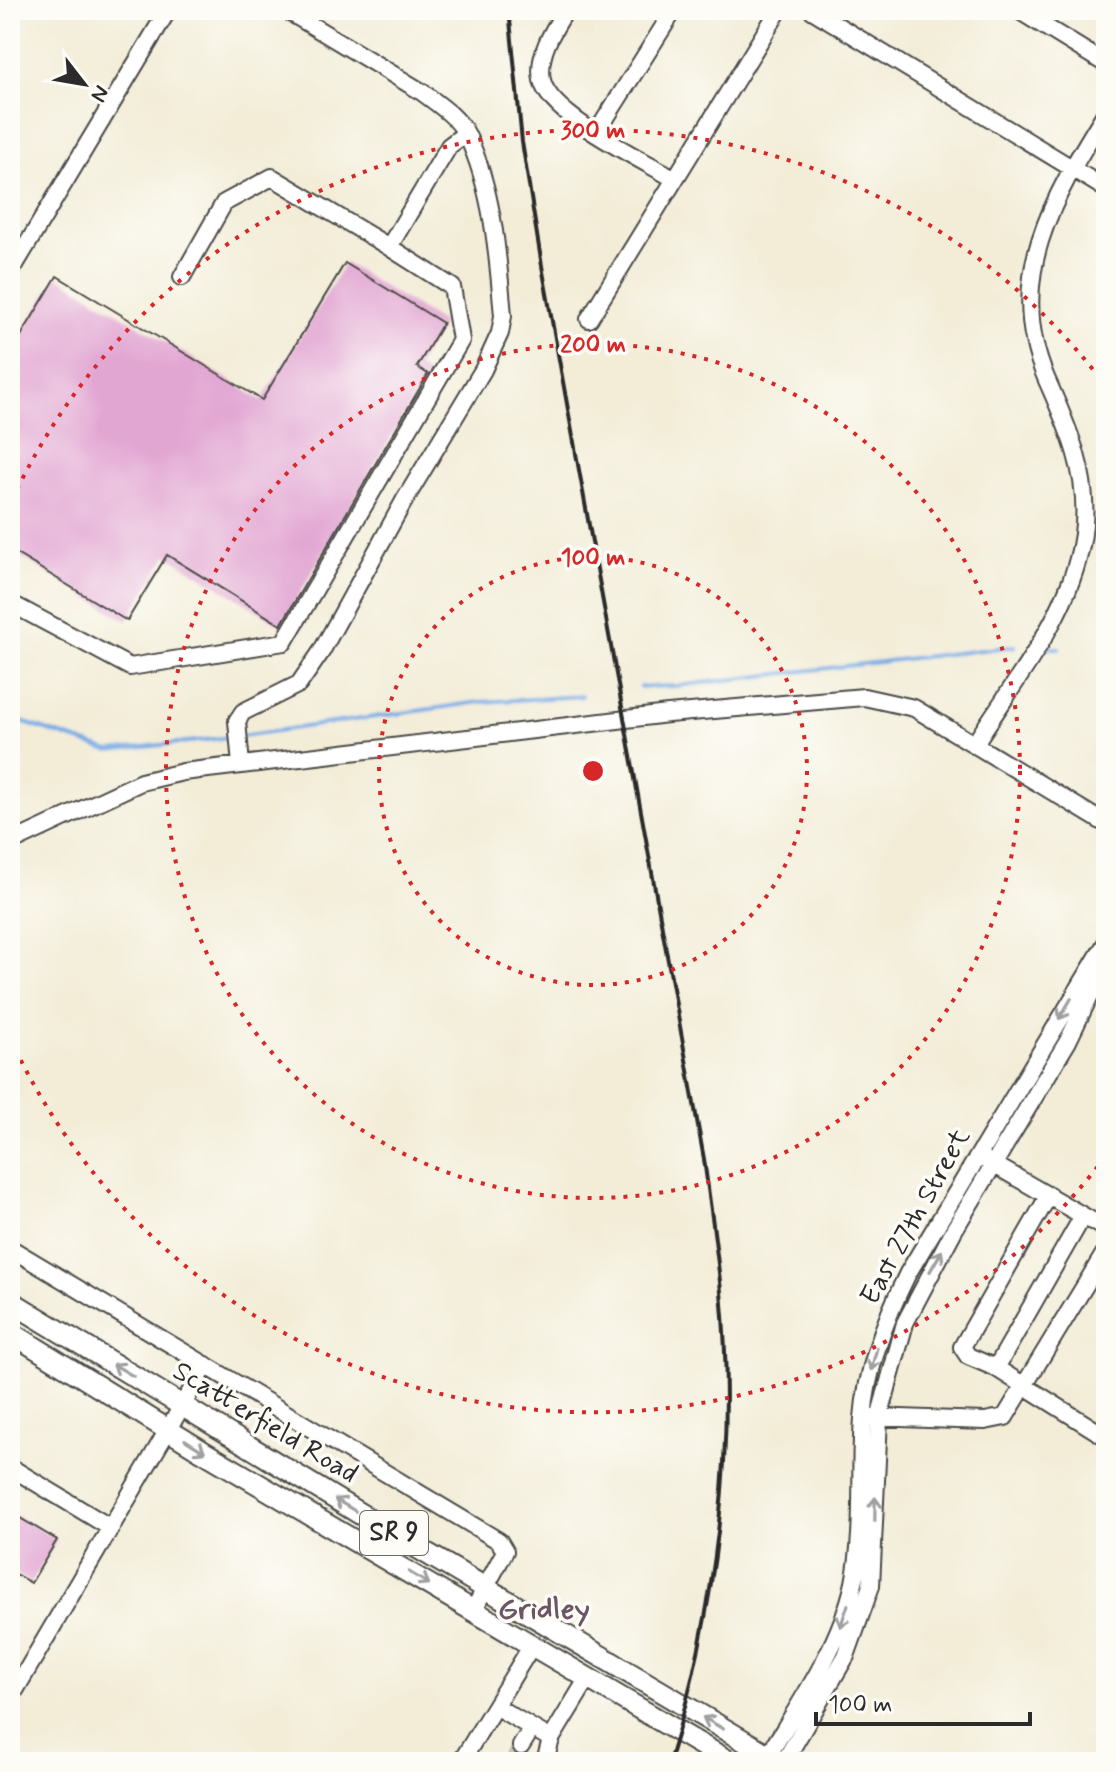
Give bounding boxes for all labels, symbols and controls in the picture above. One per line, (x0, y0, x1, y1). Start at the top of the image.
north arrow (44, 44, 124, 124)
text: N (84, 80, 115, 107)
text: 300 m (561, 116, 625, 147)
text: 200 m (560, 330, 626, 361)
text: 100 m (561, 543, 625, 574)
centre of rings (579, 757, 607, 785)
one-way arrow (1057, 997, 1073, 1020)
street label: East 27th Street (852, 1122, 980, 1312)
one-way arrow (929, 1249, 944, 1273)
one-way arrow (866, 1346, 881, 1372)
street label: Scatterfield Road (166, 1353, 364, 1493)
one-way arrow (112, 1361, 135, 1377)
one-way arrow (183, 1439, 206, 1455)
one-way arrow (334, 1496, 357, 1512)
one-way arrow (868, 1496, 883, 1523)
road number: SR 9 (360, 1511, 428, 1555)
one-way arrow (407, 1571, 430, 1587)
district label: Gridley (498, 1590, 590, 1629)
one-way arrow (835, 1604, 850, 1629)
scale bar (816, 1676, 1030, 1726)
text: 100 m (828, 1690, 892, 1721)
one-way arrow (702, 1715, 725, 1731)

